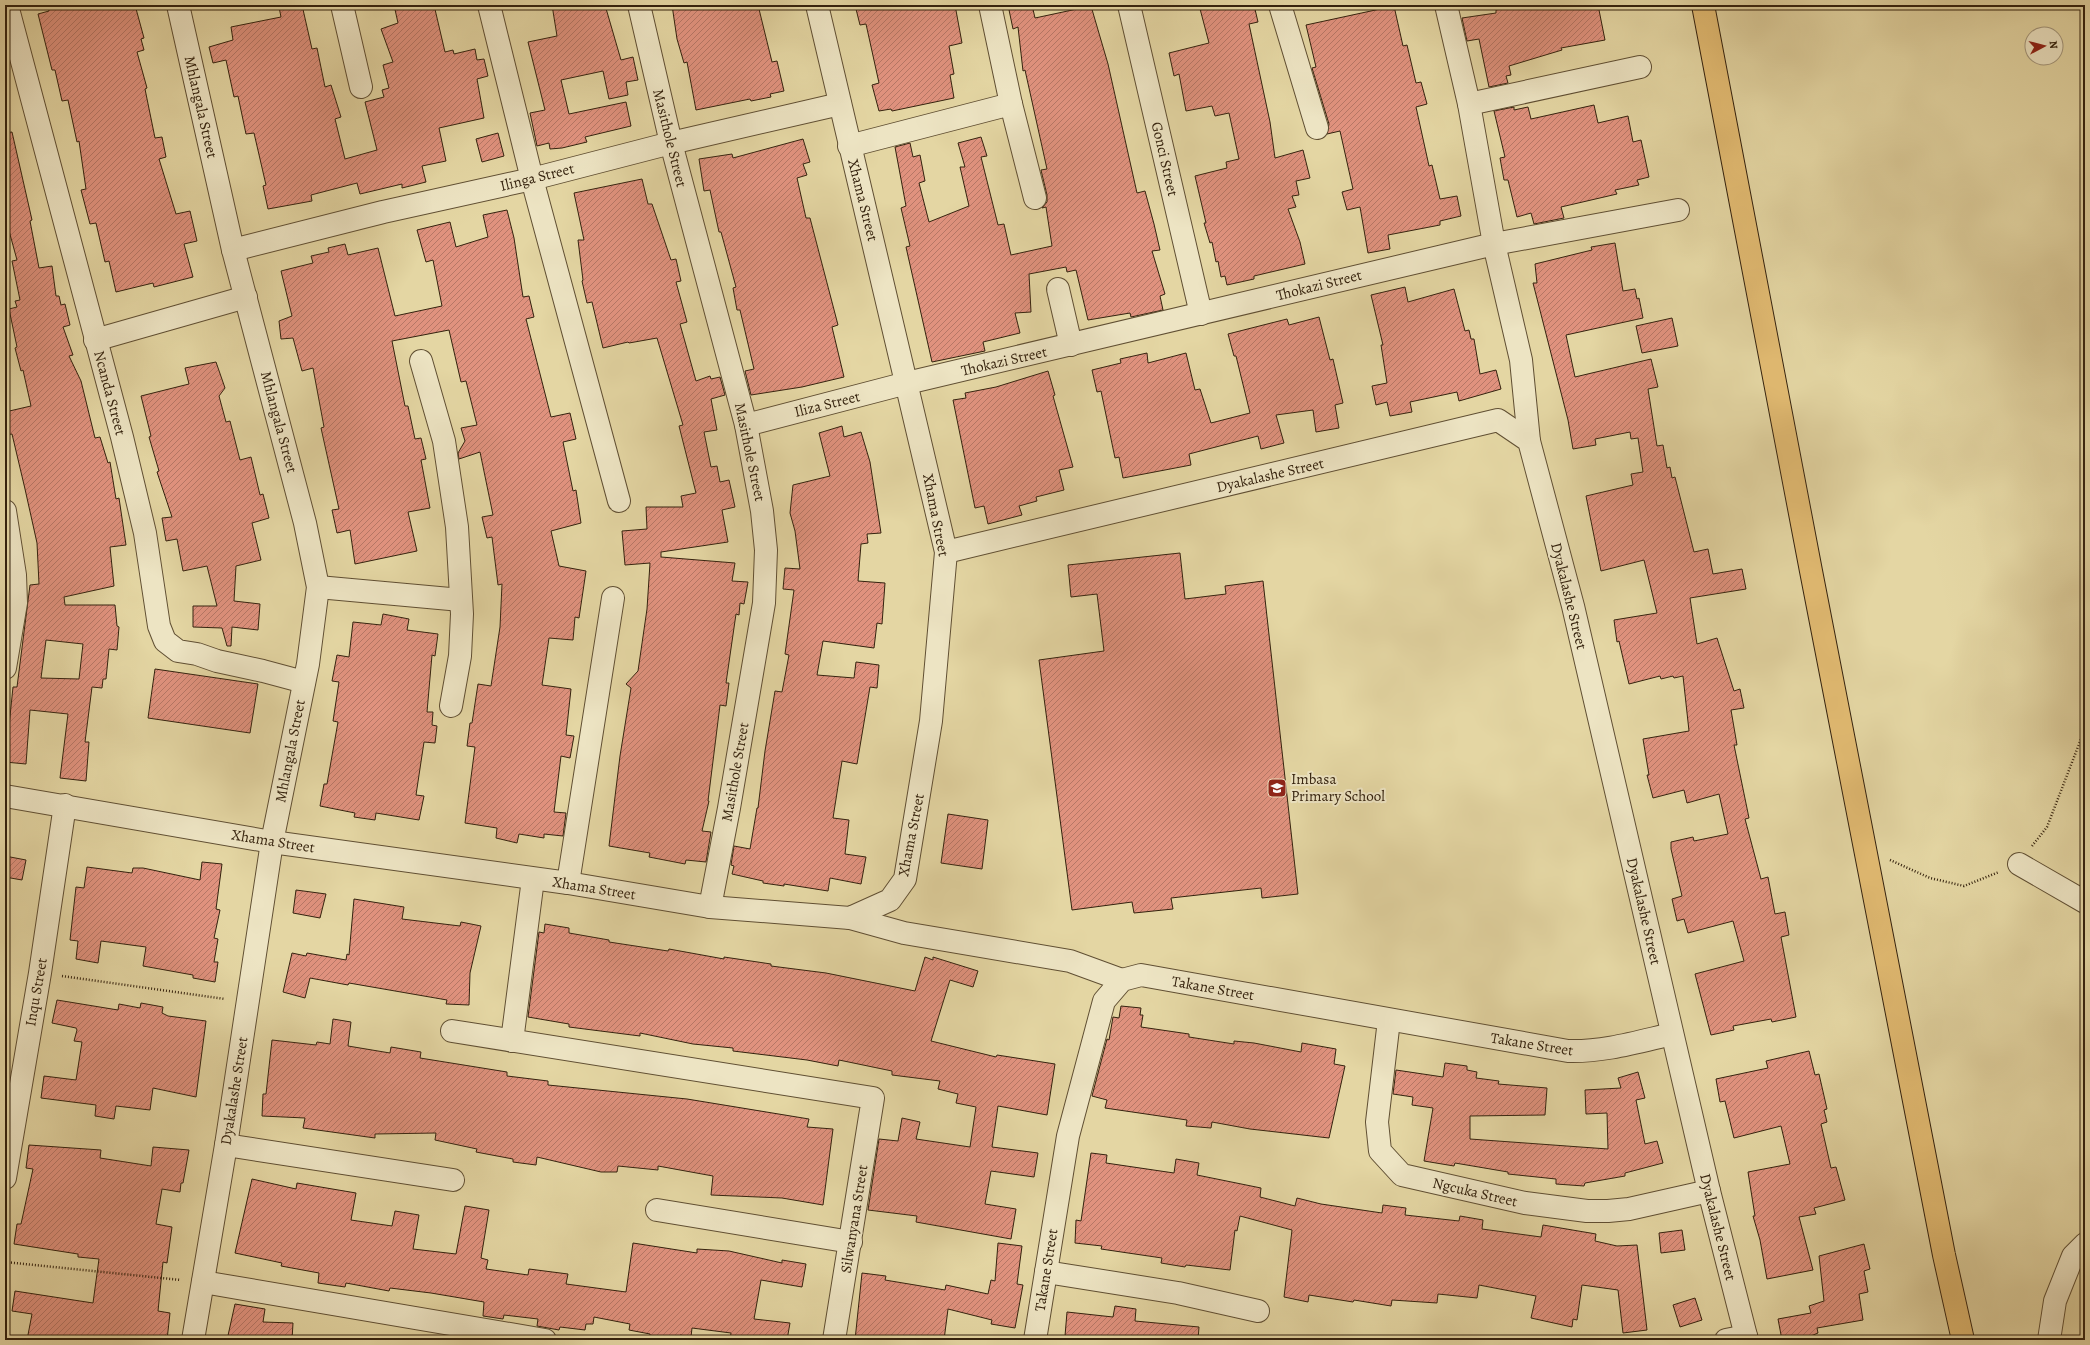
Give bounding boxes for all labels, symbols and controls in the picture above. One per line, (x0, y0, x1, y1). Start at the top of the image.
north arrow (2024, 26, 2064, 66)
text: N (2045, 40, 2061, 50)
street label: Mhlangala Street (180, 54, 222, 160)
street label: Masithole Street (648, 87, 692, 189)
street label: Gonci Street (1147, 120, 1183, 198)
street label: Xhama Street (843, 157, 883, 243)
street label: Ilinga Street (498, 158, 576, 196)
street label: Thokazi Street (1274, 265, 1364, 305)
street label: Thokazi Street (959, 341, 1049, 381)
street label: Ncanda Street (89, 348, 131, 438)
street label: Mhlangala Street (256, 369, 302, 475)
street label: Iliza Street (792, 386, 862, 422)
street label: Masithole Street (730, 401, 770, 503)
street label: Dyakalashe Street (1214, 453, 1326, 497)
street label: Xhama Street (918, 472, 954, 558)
street label: Dyakalashe Street (1546, 540, 1592, 652)
street label: Mhlangala Street (270, 698, 310, 804)
street label: Masithole Street (716, 721, 754, 823)
place label: Imbasa Primary School (1291, 769, 1385, 806)
school or university icon: Imbasa Primary School (1266, 777, 1288, 799)
street label: Xhama Street (893, 792, 929, 878)
street label: Xhama Street (230, 825, 316, 857)
street label: Dyakalashe Street (1622, 855, 1666, 967)
street label: Xhama Street (551, 872, 637, 904)
street label: Inqu Street (20, 956, 52, 1028)
street label: Takane Street (1170, 971, 1256, 1005)
street label: Takane Street (1489, 1028, 1575, 1060)
street label: Dyakalashe Street (216, 1035, 252, 1147)
street label: Silwanyana Street (836, 1163, 872, 1275)
street label: Dyakalashe Street (1695, 1171, 1741, 1283)
street label: Ngcuka Street (1431, 1173, 1519, 1211)
street label: Takane Street (1030, 1227, 1062, 1313)

